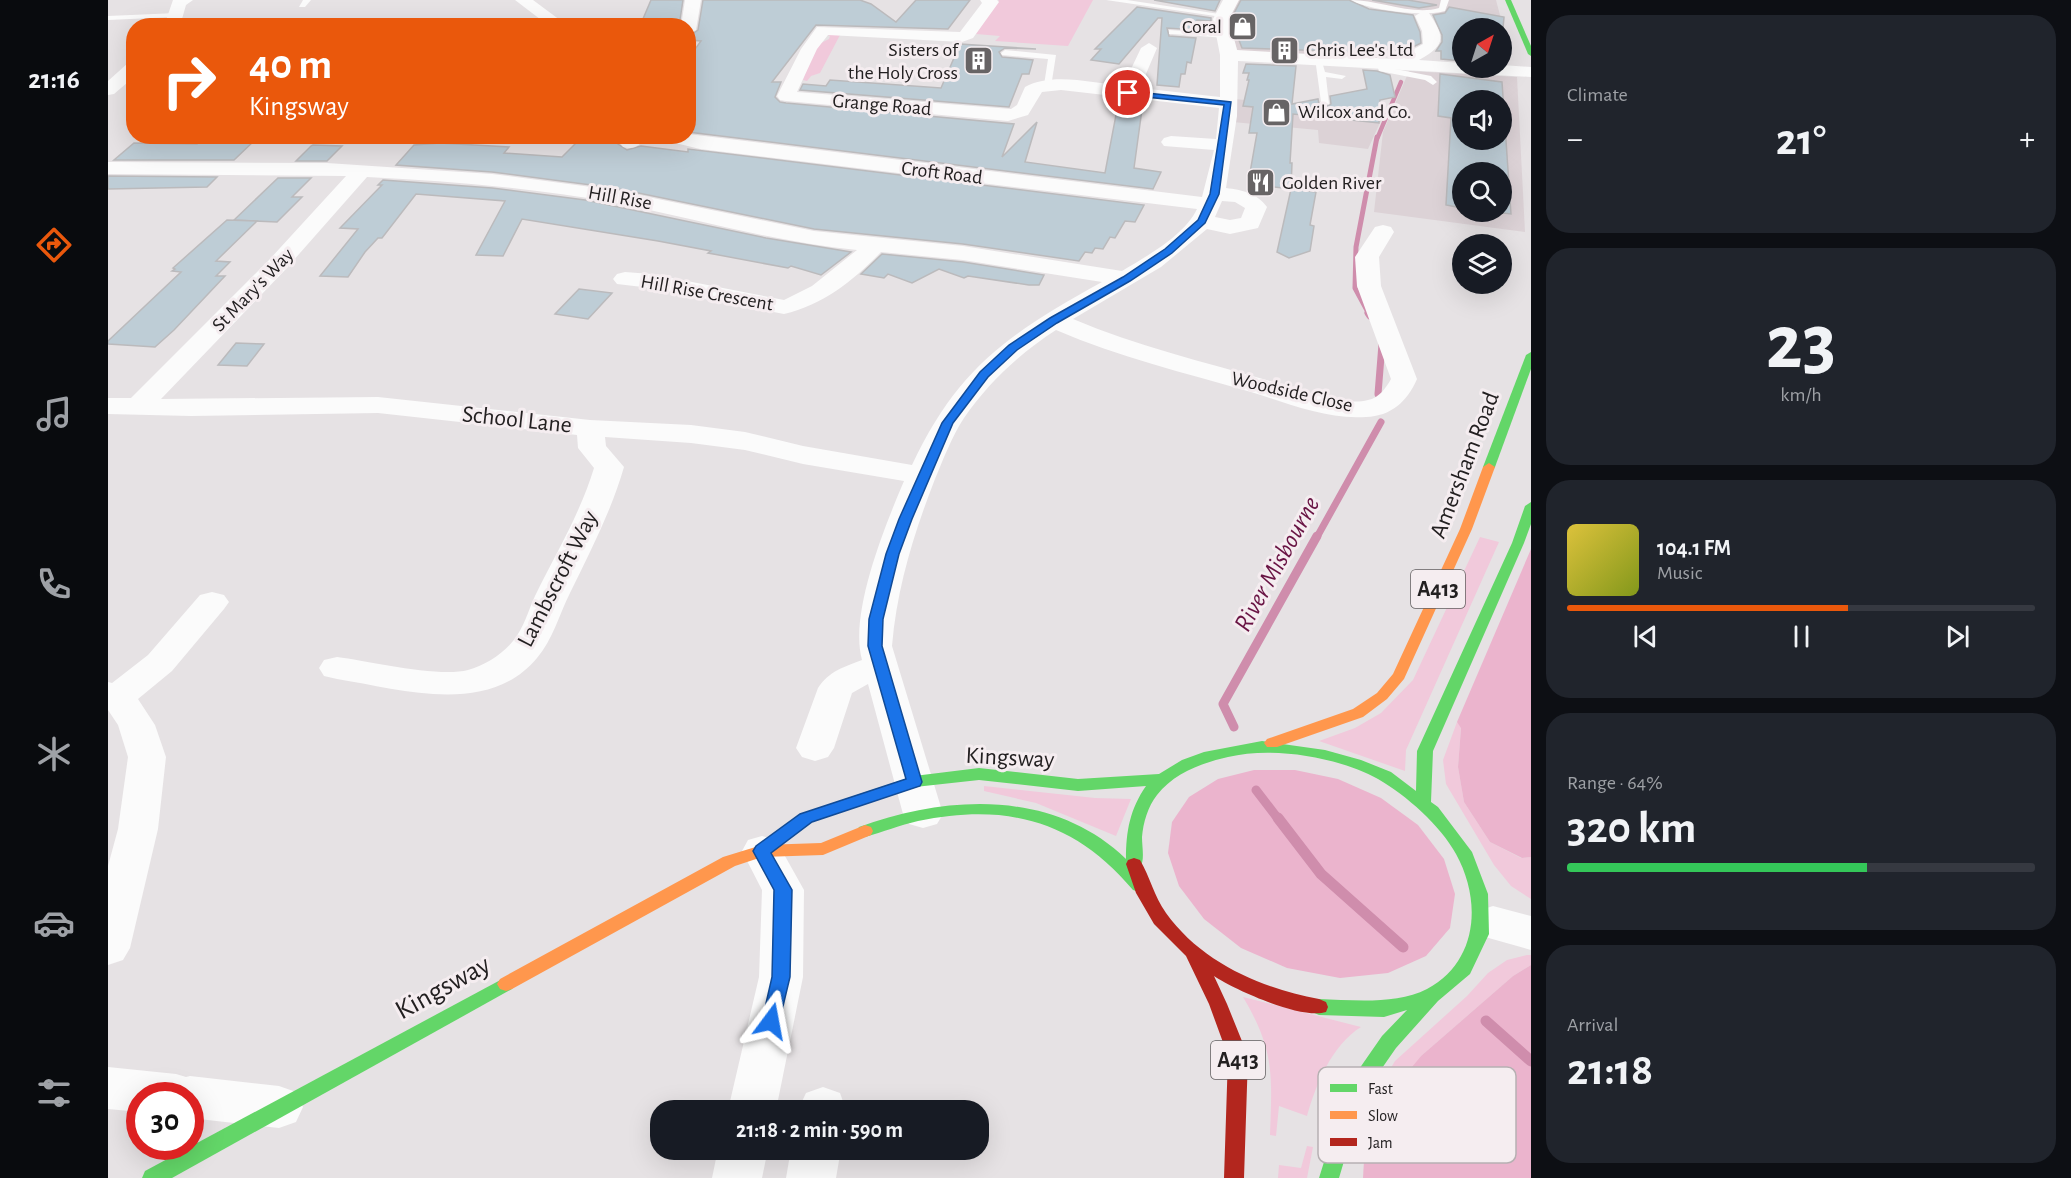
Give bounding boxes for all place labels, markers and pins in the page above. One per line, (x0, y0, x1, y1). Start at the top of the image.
shop icon: Coral (1227, 11, 1259, 43)
place label: Coral (1182, 17, 1222, 37)
building icon: Chris Lee's Ltd (1269, 34, 1301, 66)
place label: Sisters of the Holy Cross (848, 40, 959, 83)
place label: Chris Lee's Ltd (1306, 40, 1413, 60)
building icon: Sisters of the Holy Cross (963, 45, 995, 77)
pin (1102, 67, 1153, 118)
shop icon: Wilcox and Co. (1261, 96, 1293, 128)
place label: Wilcox and Co. (1298, 102, 1411, 122)
restaurant icon: Golden River (1245, 167, 1277, 199)
place label: Golden River (1282, 173, 1382, 193)

